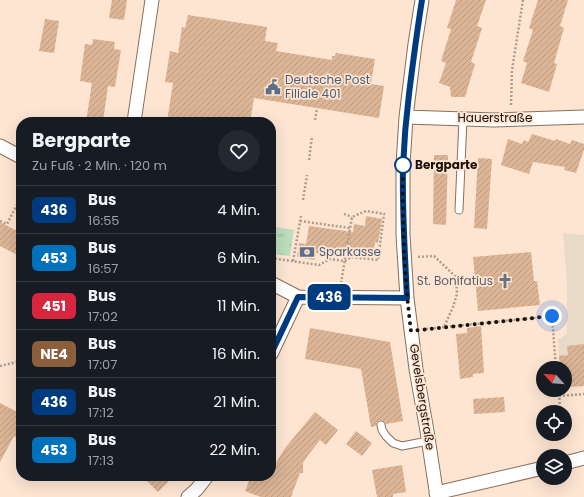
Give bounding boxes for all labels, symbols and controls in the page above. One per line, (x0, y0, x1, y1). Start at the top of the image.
place label: Deutsche Post Filiale 401 (285, 71, 370, 102)
public building icon: Deutsche Post Filiale 401 (264, 78, 282, 96)
street label: Hauerstraße (458, 109, 532, 126)
text: Bergparte (32, 127, 131, 154)
button: heart (218, 130, 260, 172)
text: Zu Fuß · 2 Min. · 120 m (32, 156, 167, 175)
marker: Bergparte (394, 156, 412, 174)
place label: Bergparte (415, 156, 478, 173)
text: Bus (88, 189, 116, 210)
text: 4 Min. (217, 199, 260, 220)
text: 436 (41, 200, 67, 220)
text: 16:55 (88, 211, 120, 230)
text: Bus (88, 237, 116, 258)
bank icon: Sparkasse (298, 243, 316, 261)
place label: Sparkasse (319, 243, 381, 260)
text: 6 Min. (217, 247, 260, 268)
text: 453 (40, 248, 68, 268)
text: 16:57 (88, 259, 118, 278)
place label: St. Bonifatius (417, 272, 493, 289)
church icon: St. Bonifatius (496, 272, 514, 290)
line badge: 436 (306, 284, 352, 310)
text: Bus (88, 285, 116, 306)
text: 436 (316, 287, 342, 307)
text: 11 Min. (217, 295, 260, 316)
text: 451 (42, 296, 66, 316)
your location (542, 306, 562, 326)
text: 17:02 (88, 307, 118, 326)
text: Bus (88, 333, 116, 354)
text: 16 Min. (212, 343, 260, 364)
street label: Gevelsbergstraße (406, 343, 439, 451)
text: NE4 (40, 344, 68, 364)
text: 17:07 (88, 355, 117, 374)
north arrow (536, 361, 572, 397)
map controls (536, 361, 572, 485)
text: Bus (88, 381, 116, 402)
text: 21 Min. (213, 391, 260, 412)
text: 436 (41, 392, 67, 412)
text: 17:12 (88, 403, 114, 422)
button: locate (536, 405, 572, 441)
text: Bus (88, 429, 116, 450)
text: 22 Min. (209, 439, 260, 460)
text: 453 (40, 440, 68, 460)
button: layers (536, 449, 572, 485)
text: 17:13 (88, 451, 114, 470)

